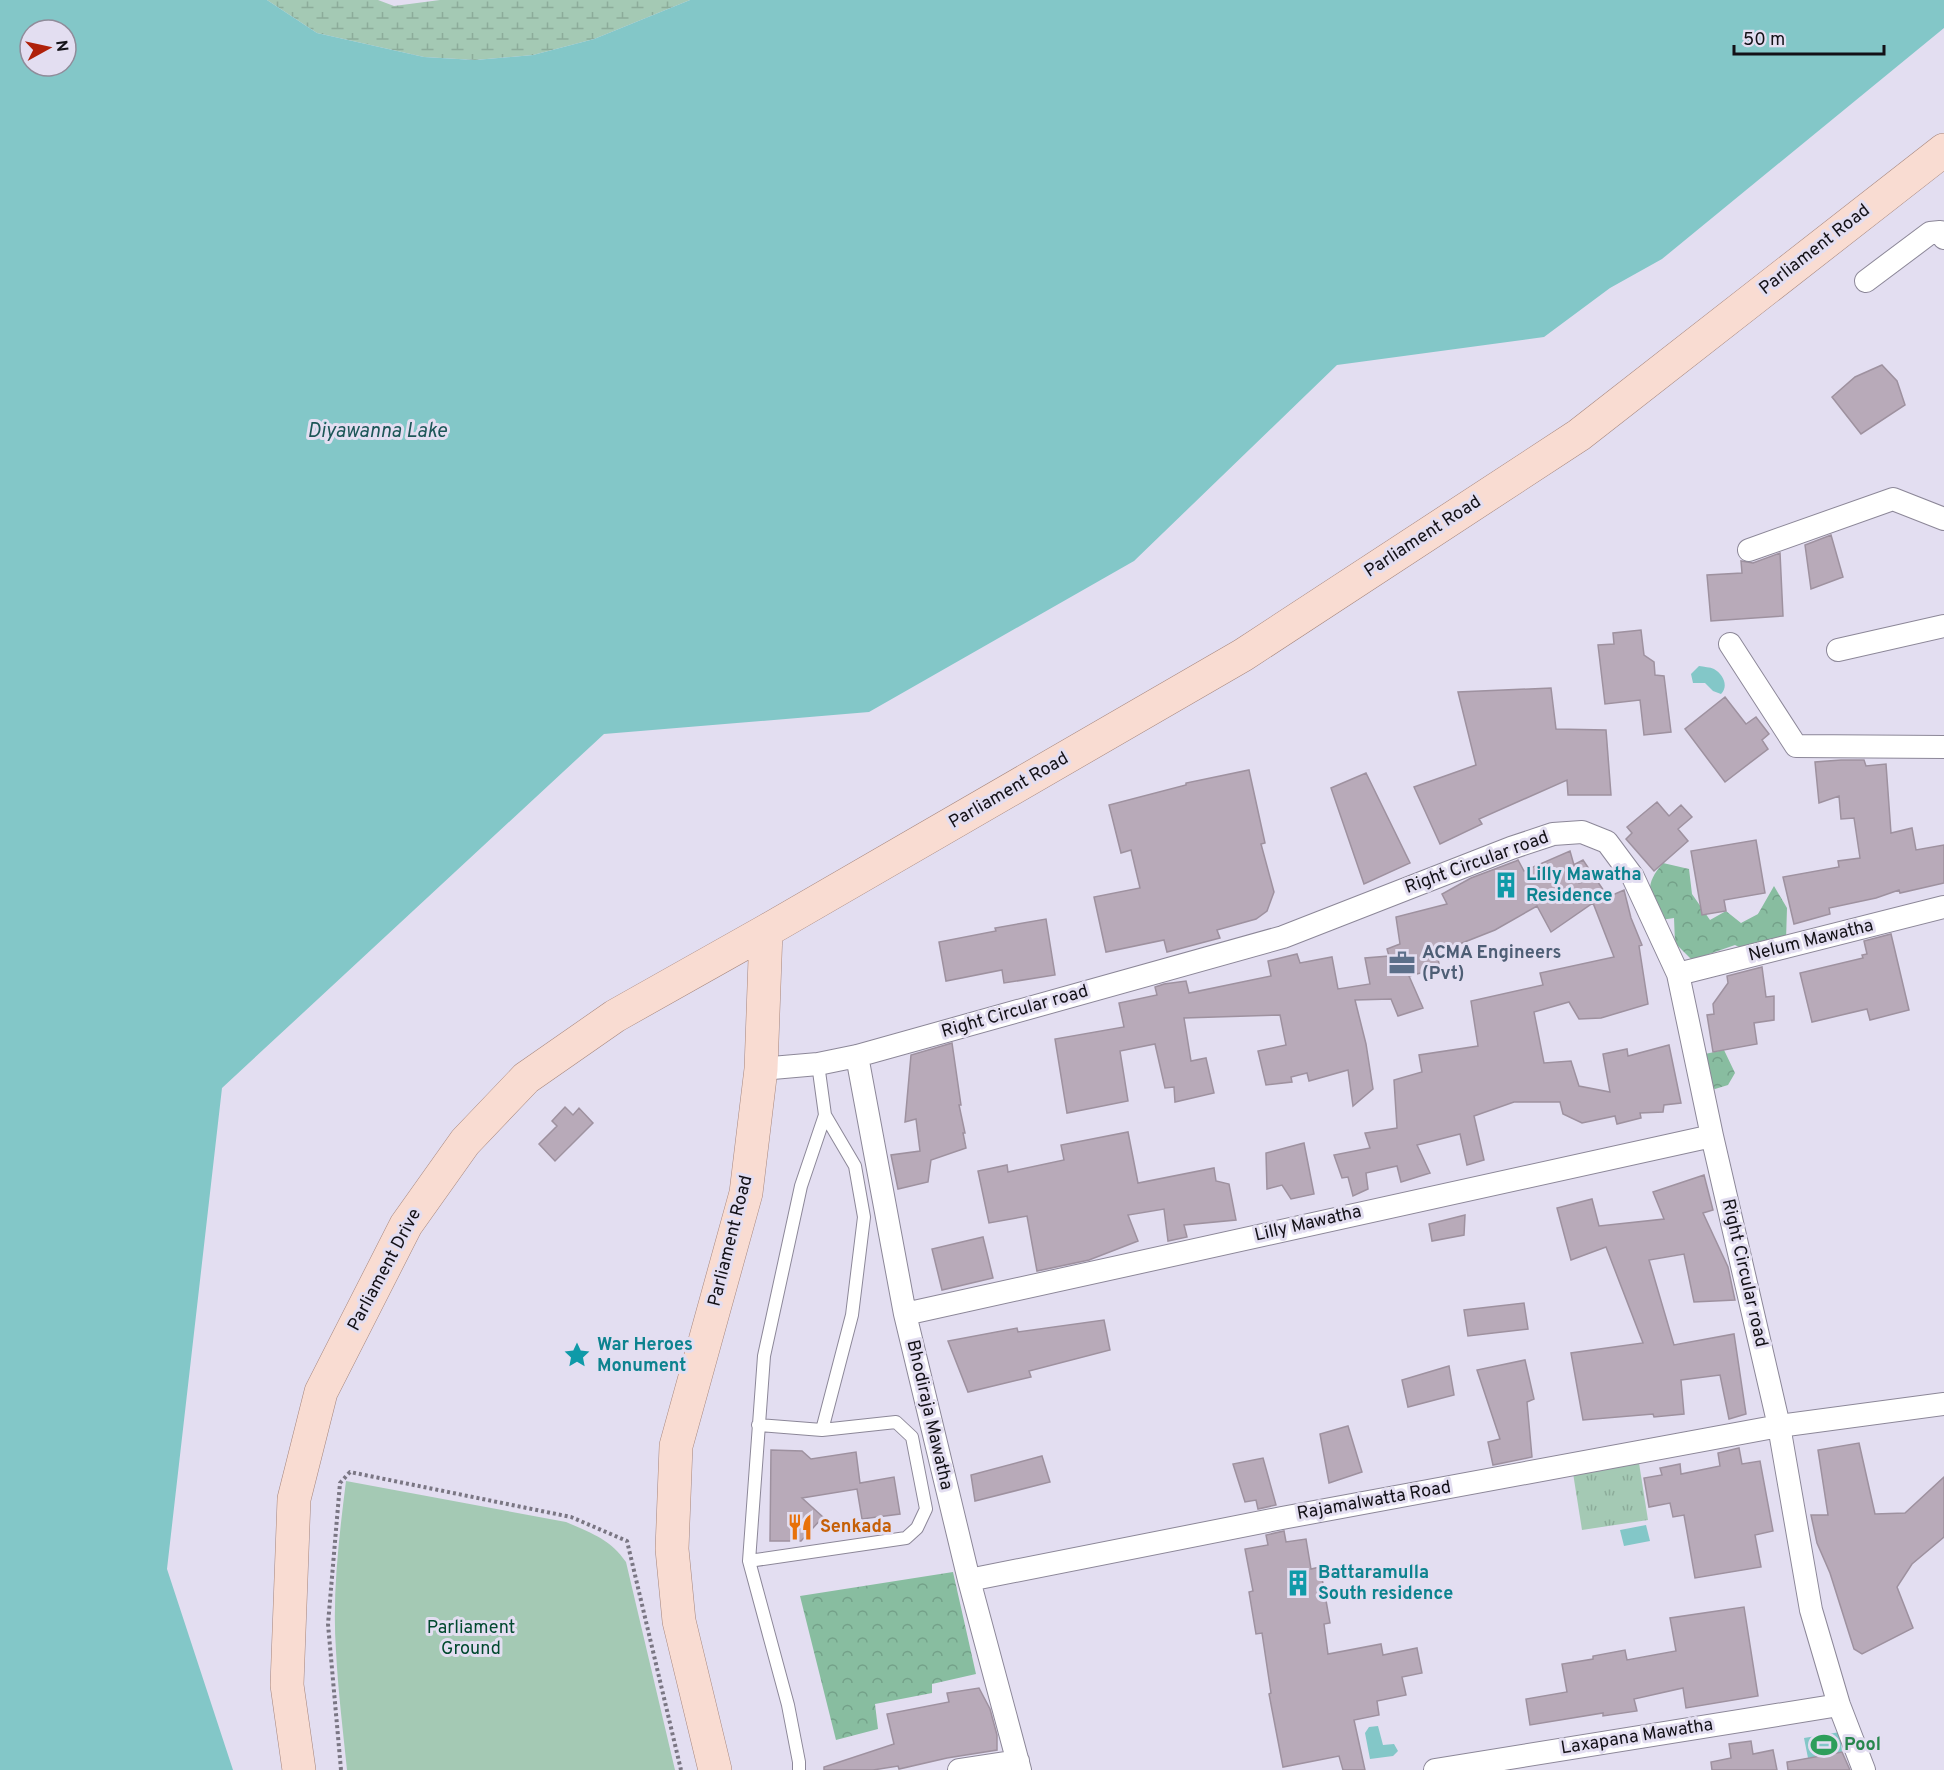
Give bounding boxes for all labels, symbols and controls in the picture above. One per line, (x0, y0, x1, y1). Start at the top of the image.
north arrow (18, 18, 78, 78)
scale bar (1734, 18, 1884, 56)
text: 50 m (1743, 29, 1785, 52)
text: N (50, 39, 72, 53)
street label: Parliament Road (1755, 200, 1875, 300)
water label: Diyawanna Lake (307, 419, 447, 445)
street label: Parliament Road (1360, 491, 1486, 583)
street label: Parliament Road (945, 747, 1073, 835)
street label: Right Circular road (1402, 826, 1552, 900)
place label: Lilly Mawatha Residence (1526, 864, 1641, 908)
building icon: Lilly Mawatha Residence (1491, 870, 1521, 900)
street label: Nelum Mawatha (1746, 914, 1876, 968)
place label: ACMA Engineers (Pvt) (1422, 942, 1561, 986)
office icon: ACMA Engineers (Pvt) (1387, 948, 1417, 978)
street label: Right Circular road (939, 980, 1091, 1044)
street label: Parliament Road (704, 1173, 758, 1309)
street label: Right Circular road (1716, 1197, 1772, 1349)
street label: Lilly Mawatha (1252, 1201, 1364, 1247)
street label: Parliament Drive (343, 1205, 427, 1335)
place label: War Heroes Monument (597, 1334, 693, 1378)
street label: Bhodiraja Mawatha (901, 1338, 957, 1492)
place icon: War Heroes Monument (562, 1340, 592, 1370)
street label: Rajamalwatta Road (1295, 1476, 1453, 1526)
restaurant icon: Senkada (785, 1512, 815, 1542)
place label: Senkada (820, 1516, 892, 1539)
place label: Battaramulla South residence (1318, 1562, 1453, 1606)
building icon: Battaramulla South residence (1283, 1568, 1313, 1598)
park label: Parliament Ground (427, 1617, 515, 1661)
street label: Laxapana Mawatha (1559, 1714, 1715, 1760)
sports icon: Pool (1809, 1730, 1839, 1760)
place label: Pool (1844, 1734, 1881, 1757)

